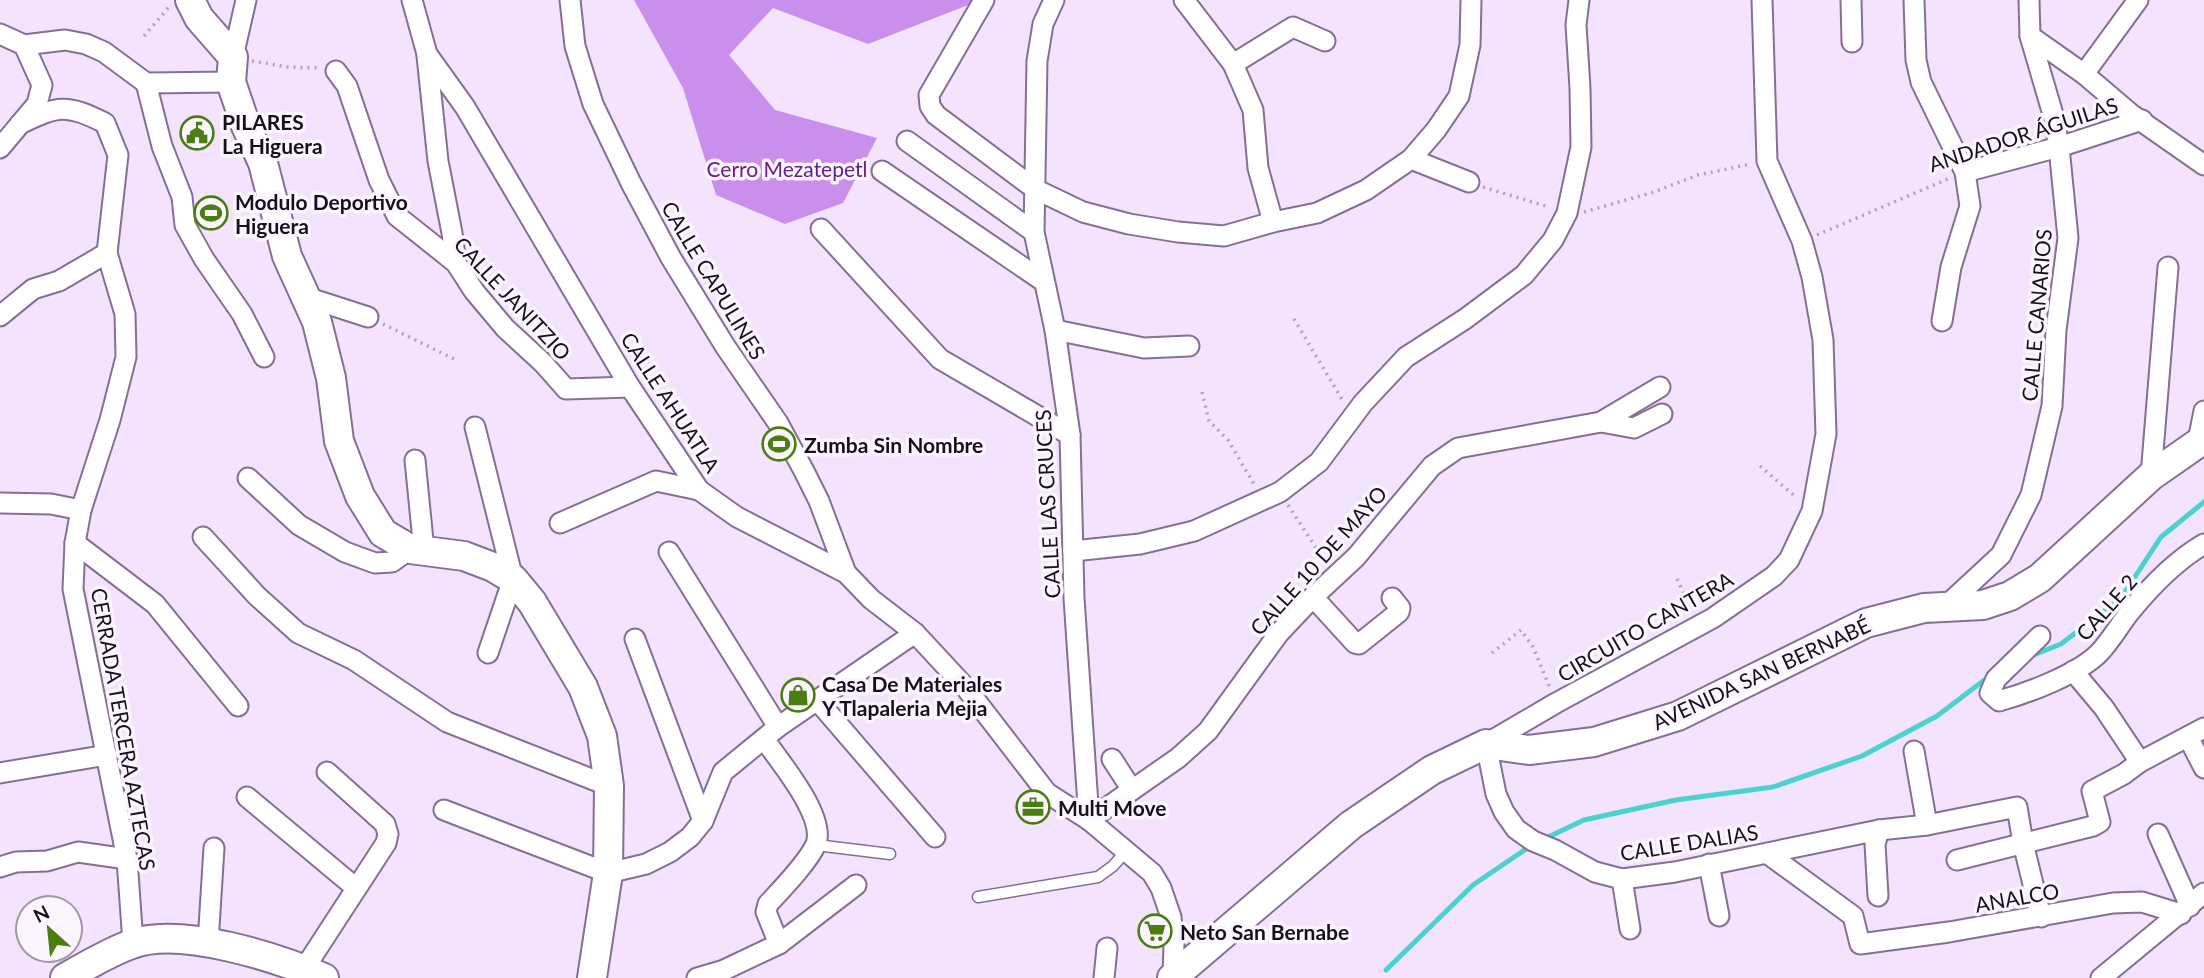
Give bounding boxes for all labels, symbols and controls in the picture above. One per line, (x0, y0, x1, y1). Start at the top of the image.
street label: ANDADOR ÁGUILAS (1925, 92, 2121, 176)
place label: PILARES La Higuera (222, 109, 323, 158)
public building icon: PILARES La Higuera (178, 114, 216, 152)
park label: Cerro Mezatepetl (707, 156, 867, 181)
place label: Modulo Deportivo Higuera (235, 189, 408, 238)
sports icon: Modulo Deportivo Higuera (192, 194, 230, 232)
street label: CALLE CAPULINES (657, 196, 771, 364)
street label: CALLE CANARIOS (2016, 228, 2056, 402)
street label: CALLE JANITZIO (450, 231, 576, 365)
street label: CALLE AHUATLA (616, 327, 726, 477)
street label: CALLE LAS CRUCES (1030, 409, 1064, 599)
sports icon: Zumba Sin Nombre (760, 425, 798, 463)
place label: Zumba Sin Nombre (804, 432, 983, 457)
street label: CALLE 10 DE MAYO (1245, 480, 1391, 640)
street label: CIRCUITO CANTERA (1553, 565, 1738, 686)
street label: CALLE 2 (2070, 569, 2142, 645)
street label: CERRADA TERCERA AZTECAS (87, 586, 161, 872)
street label: AVENIDA SAN BERNABÉ (1648, 612, 1874, 734)
place label: Casa De Materiales Y Tlapaleria Mejia (821, 671, 1002, 720)
shop icon: Casa De Materiales Y Tlapaleria Mejia (779, 676, 817, 714)
office icon: Multi Move (1014, 788, 1052, 826)
place label: Multi Move (1058, 795, 1167, 820)
street label: CALLE DALIAS (1618, 819, 1760, 865)
street label: ANALCO (1973, 877, 2061, 917)
north arrow (14, 894, 84, 964)
text: N (29, 900, 53, 927)
supermarket icon: Neto San Bernabe (1136, 912, 1174, 950)
place label: Neto San Bernabe (1180, 919, 1349, 944)

